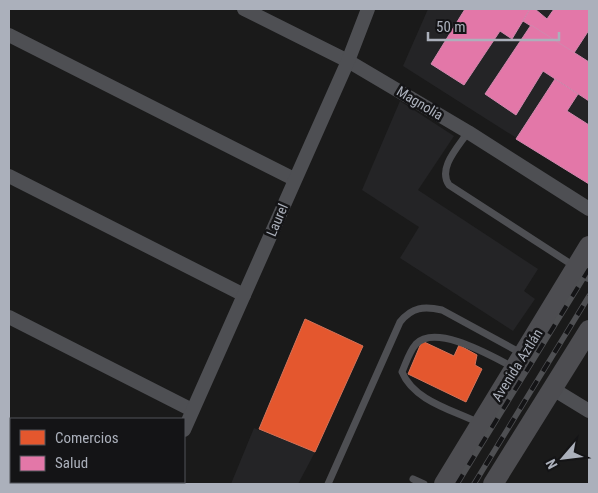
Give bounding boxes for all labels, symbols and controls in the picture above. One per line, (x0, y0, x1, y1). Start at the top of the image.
scale bar (428, 10, 559, 42)
text: 50 m (436, 18, 466, 36)
street label: Magnolia (394, 83, 446, 123)
street label: Laurel (263, 201, 291, 239)
street label: Avenida Aztlán (488, 326, 546, 404)
legend (10, 418, 185, 483)
text: Comercios (55, 429, 119, 447)
north arrow (538, 433, 588, 483)
text: Salud (55, 454, 88, 472)
text: N (542, 457, 561, 472)

